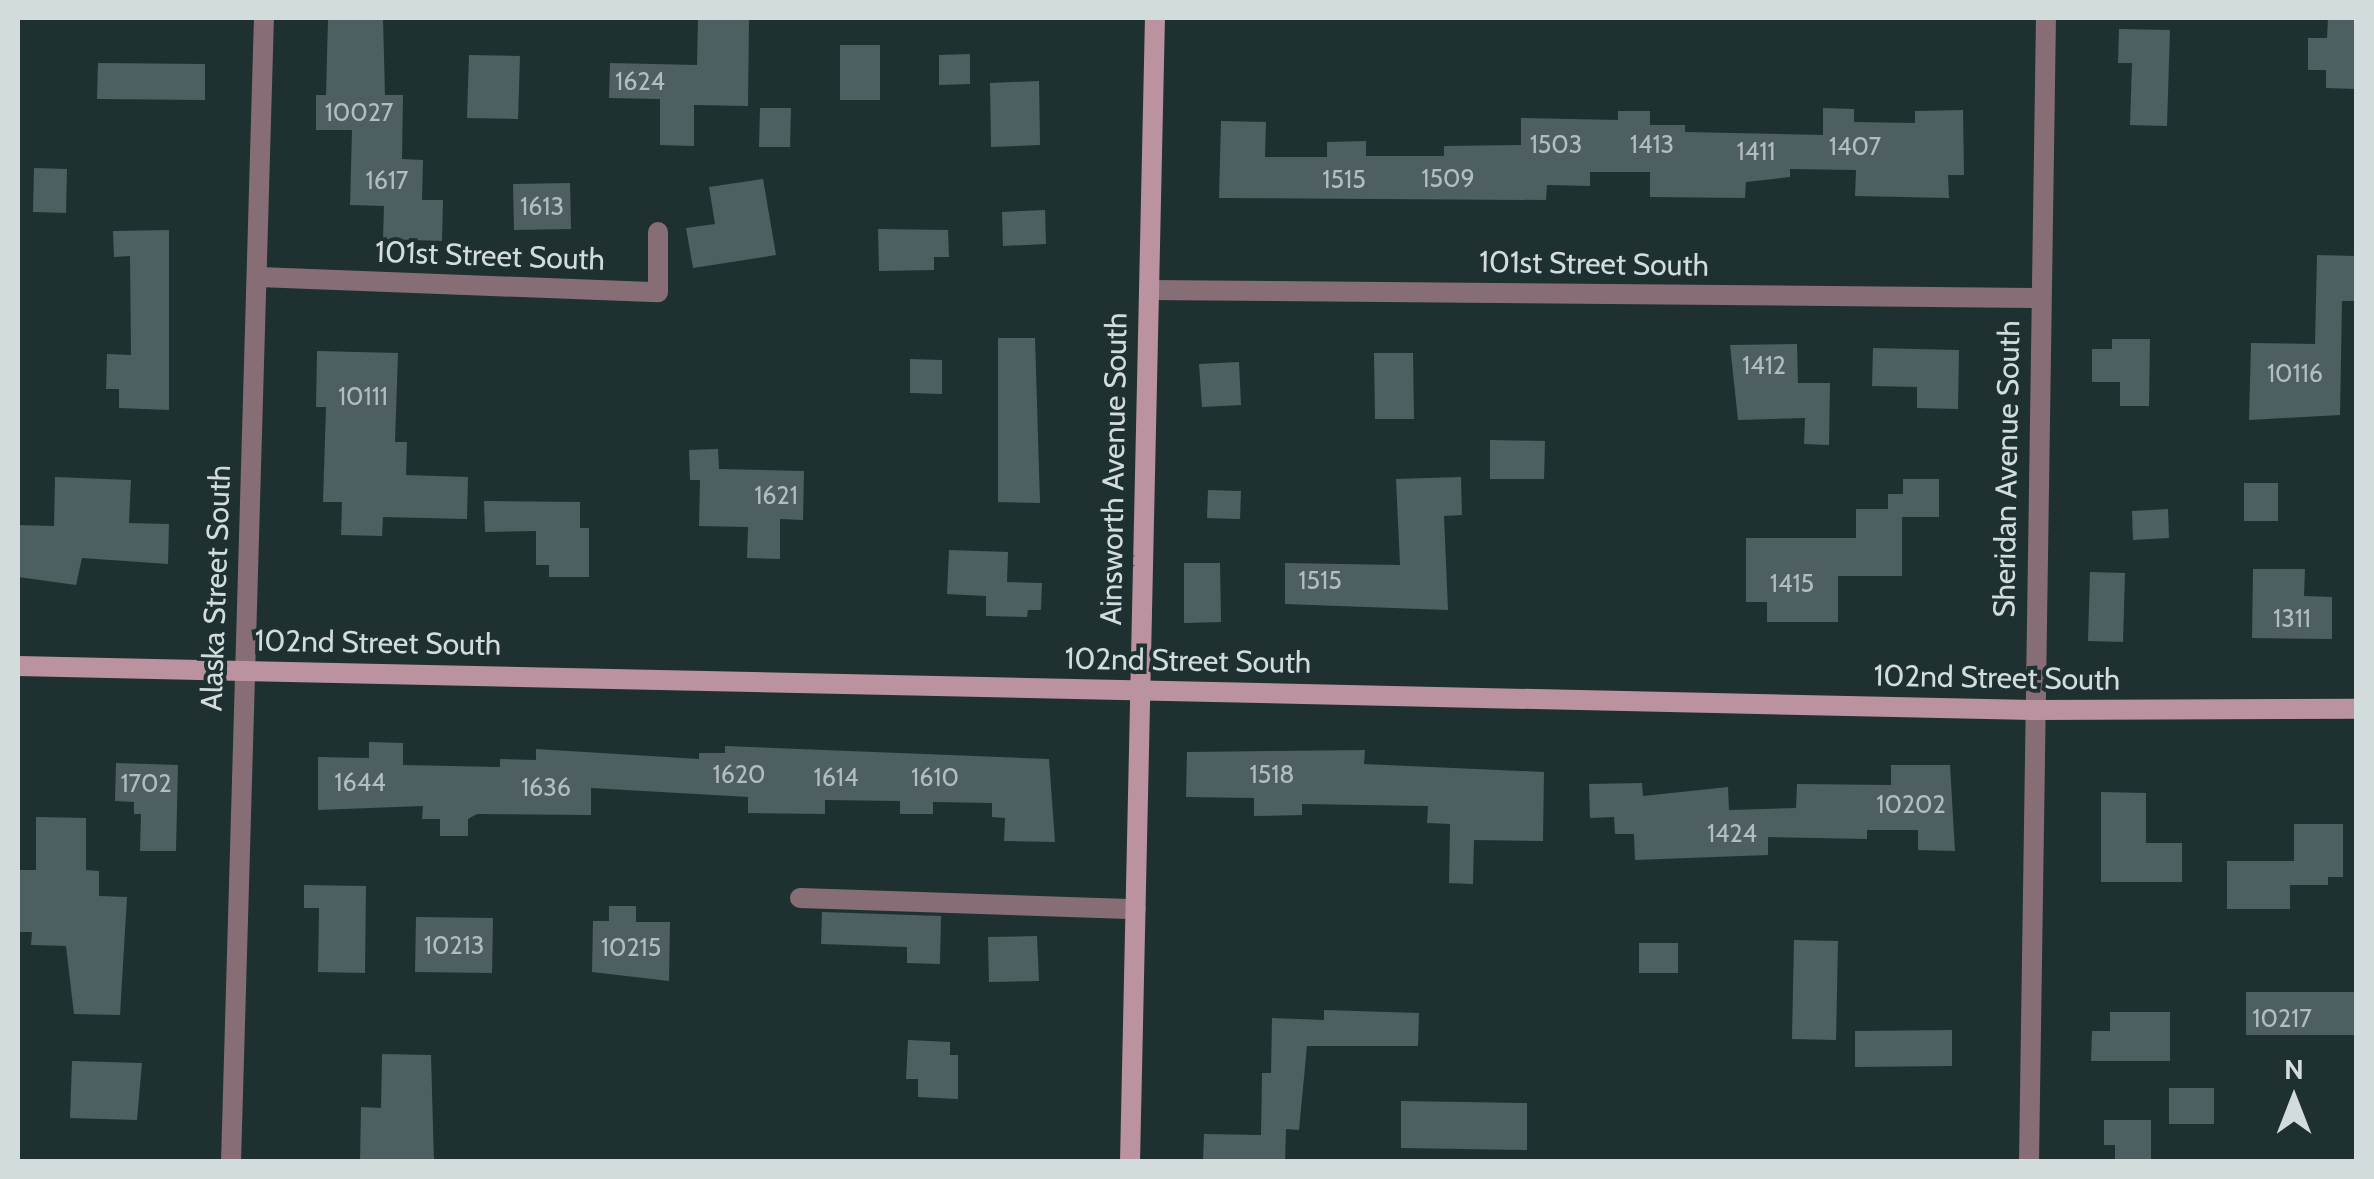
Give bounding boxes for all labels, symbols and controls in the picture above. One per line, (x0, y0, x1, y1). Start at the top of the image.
house number: 1624 (615, 66, 665, 96)
house number: 10027 (325, 97, 393, 127)
house number: 1503 (1530, 129, 1582, 159)
house number: 1413 (1630, 129, 1674, 159)
house number: 1407 (1829, 131, 1881, 161)
house number: 1411 (1737, 136, 1775, 166)
house number: 1509 (1421, 163, 1475, 193)
house number: 1515 (1322, 164, 1366, 194)
house number: 1617 (366, 165, 408, 195)
house number: 1613 (520, 191, 564, 221)
street label: 101st Street South (375, 234, 605, 278)
street label: 101st Street South (1479, 244, 1709, 284)
street label: Ainsworth Avenue South (1093, 312, 1135, 626)
street label: Sheridan Avenue South (1986, 320, 2028, 618)
house number: 1412 (1742, 350, 1786, 380)
house number: 10116 (2267, 358, 2323, 388)
house number: 10111 (338, 381, 388, 411)
street label: Alaska Street South (194, 464, 238, 712)
house number: 1621 (754, 480, 798, 510)
house number: 1515 (1298, 565, 1342, 595)
house number: 1415 (1770, 568, 1814, 598)
house number: 1311 (2273, 603, 2311, 633)
street label: 102nd Street South (254, 623, 502, 663)
street label: 102nd Street South (1064, 641, 1312, 681)
street label: 102nd Street South (1873, 658, 2121, 698)
house number: 1620 (713, 759, 765, 789)
house number: 1518 (1250, 759, 1294, 789)
house number: 1614 (814, 762, 858, 792)
house number: 1610 (911, 762, 959, 792)
house number: 1644 (334, 767, 386, 797)
house number: 1702 (120, 768, 172, 798)
house number: 1636 (521, 772, 571, 802)
house number: 10202 (1876, 789, 1946, 819)
house number: 1424 (1707, 818, 1757, 848)
house number: 10213 (424, 930, 484, 960)
house number: 10215 (601, 932, 661, 962)
house number: 10217 (2252, 1003, 2312, 1033)
north arrow (2244, 1049, 2344, 1149)
text: N (2284, 1052, 2304, 1086)

